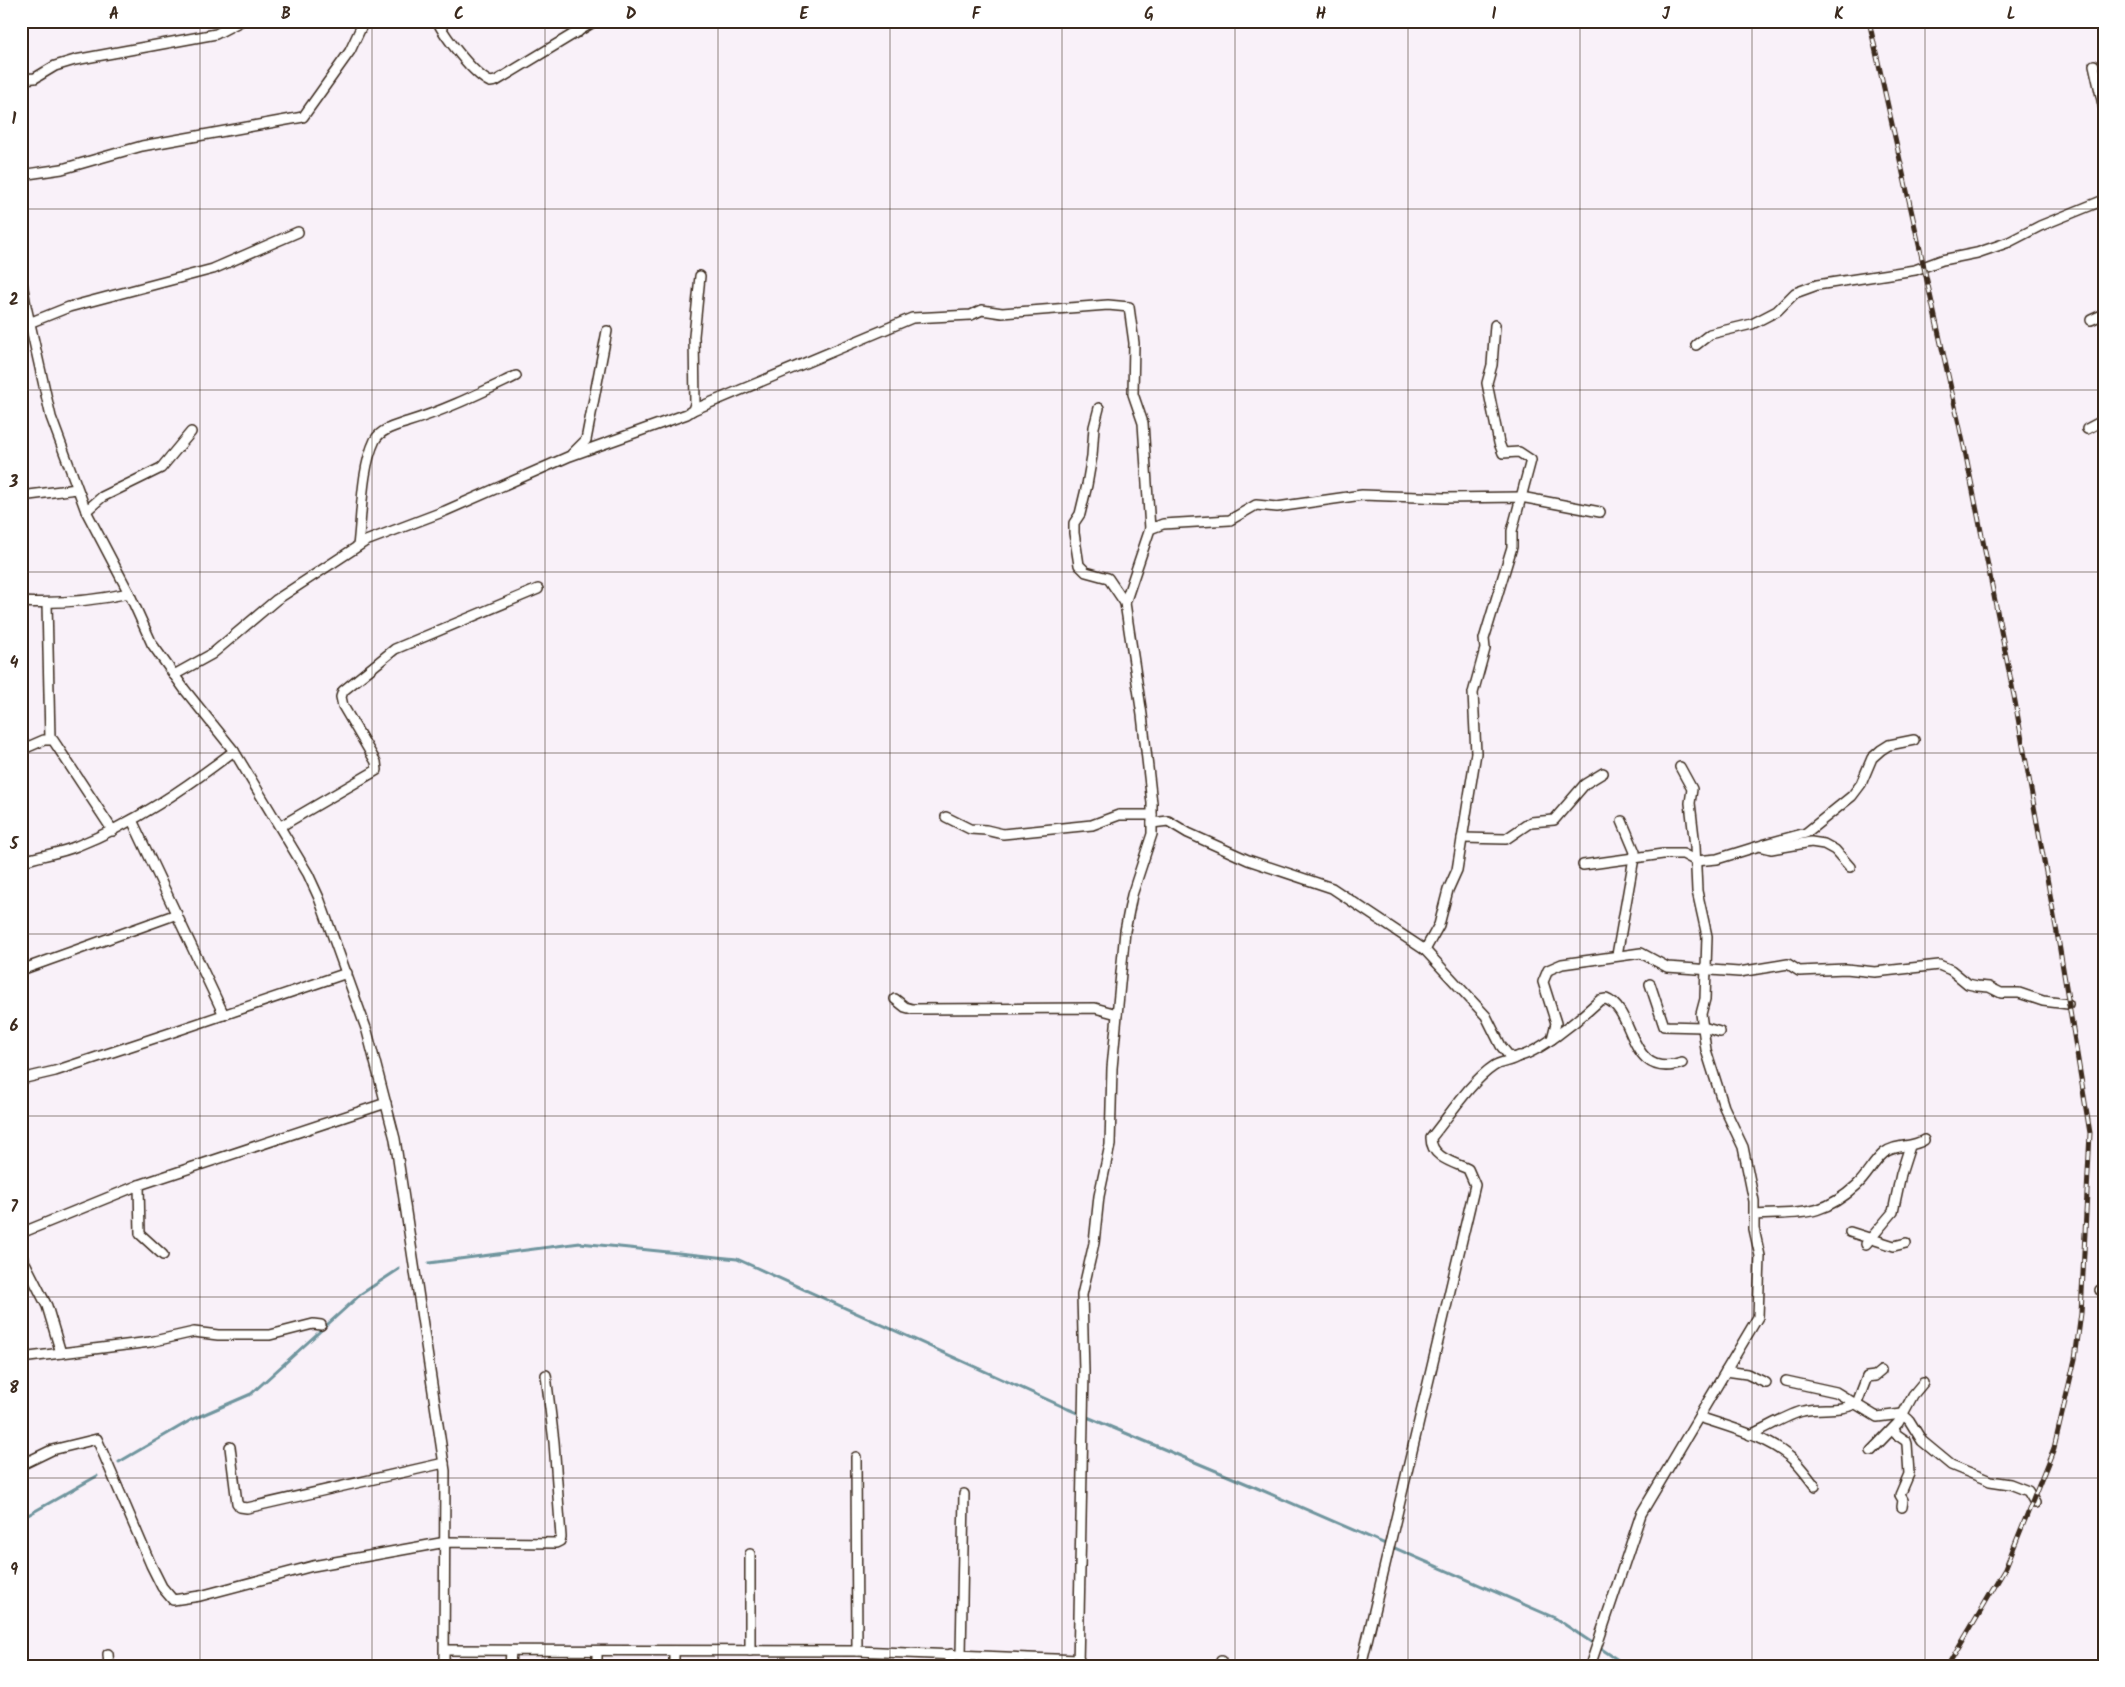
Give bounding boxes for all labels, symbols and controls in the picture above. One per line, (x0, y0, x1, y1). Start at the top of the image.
text: A (109, 2, 119, 27)
text: B (281, 2, 291, 27)
text: C (454, 2, 464, 27)
text: D (626, 2, 637, 27)
text: E (800, 2, 810, 27)
text: F (972, 2, 982, 27)
text: G (1144, 2, 1154, 27)
text: H (1316, 2, 1326, 27)
text: I (1492, 2, 1497, 27)
text: J (1662, 2, 1671, 27)
text: K (1834, 2, 1844, 27)
text: L (2007, 2, 2015, 27)
text: 1 (12, 107, 17, 132)
text: 2 (9, 288, 19, 313)
text: 3 (9, 470, 19, 495)
text: 4 (10, 651, 19, 676)
text: 5 (9, 832, 20, 857)
text: 6 (10, 1014, 19, 1039)
text: 7 (10, 1195, 18, 1220)
text: 8 (9, 1376, 19, 1401)
text: 9 (10, 1558, 18, 1583)

